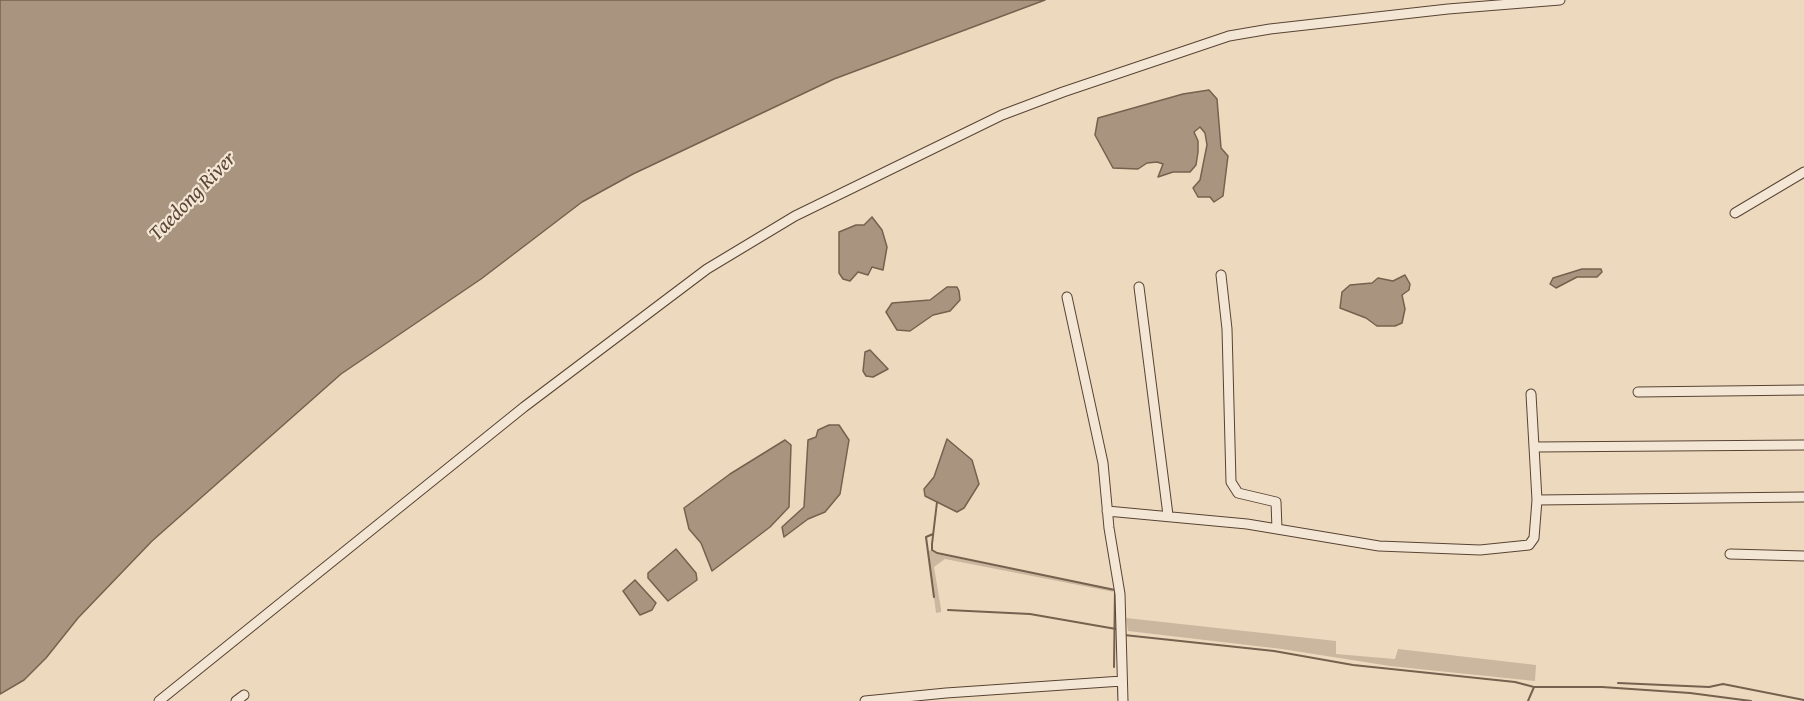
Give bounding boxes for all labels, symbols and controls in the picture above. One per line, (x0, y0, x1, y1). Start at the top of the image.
water label: Taedong River (144, 147, 242, 247)

